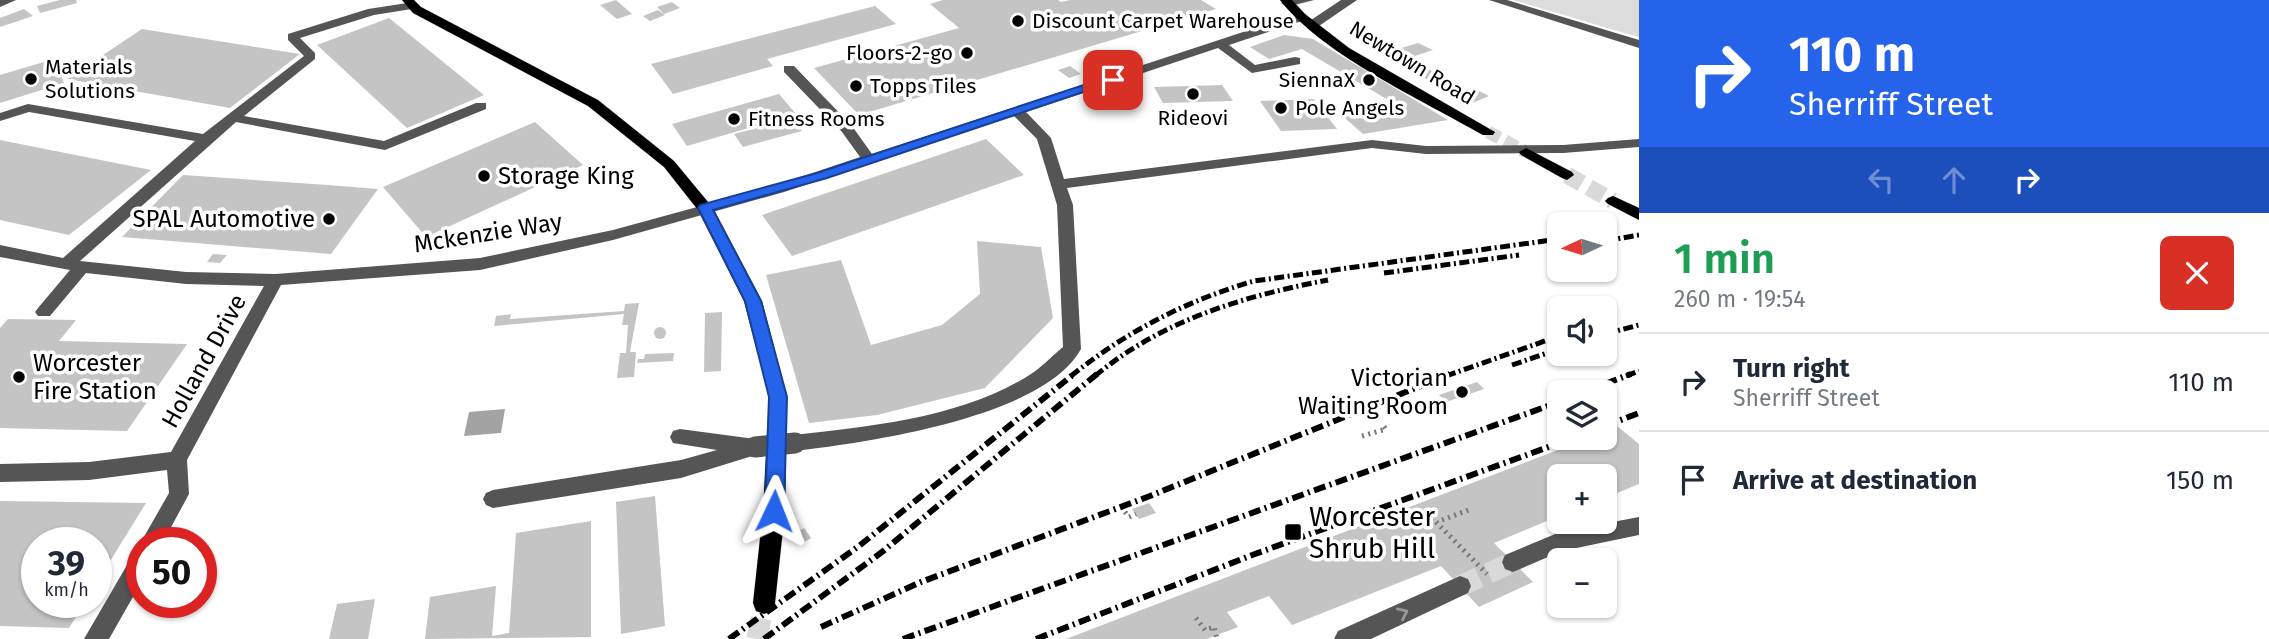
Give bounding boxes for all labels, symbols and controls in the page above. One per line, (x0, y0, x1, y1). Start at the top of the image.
place label: Discount Carpet Warehouse (1032, 8, 1294, 34)
marker: Discount Carpet Warehouse (1010, 13, 1026, 29)
street label: Newtown Road (1345, 15, 1479, 111)
text: 110 m (1789, 25, 1915, 84)
icon: right (1674, 28, 1765, 119)
place label: Floors-2-go (846, 40, 953, 66)
marker: Floors-2-go (959, 45, 975, 61)
pin (1083, 50, 1143, 110)
place label: Materials Solutions (45, 54, 135, 104)
icon: arrive (1094, 61, 1132, 99)
place label: SiennaX (1279, 67, 1356, 93)
marker: Materials Solutions (23, 71, 39, 87)
marker: SiennaX (1361, 72, 1377, 88)
place label: Topps Tiles (870, 73, 977, 99)
marker: Topps Tiles (848, 78, 864, 94)
text: Sherriff Street (1789, 85, 1993, 123)
marker: Rideovi (1185, 86, 1201, 102)
place label: Pole Angels (1295, 95, 1404, 121)
marker: Pole Angels (1273, 100, 1289, 116)
place label: Rideovi (1157, 105, 1229, 131)
place label: Fitness Rooms (748, 106, 885, 132)
marker: Fitness Rooms (726, 111, 742, 127)
icon: left (1862, 161, 1900, 199)
icon: ahead (1935, 161, 1973, 199)
icon: right (2008, 161, 2046, 199)
place label: Storage King (498, 162, 634, 190)
marker: Storage King (476, 168, 492, 184)
place label: SPAL Automotive (133, 205, 315, 233)
street label: Mckenzie Way (412, 207, 564, 259)
marker: SPAL Automotive (321, 211, 337, 227)
north arrow (1547, 212, 1617, 282)
map controls (1547, 212, 1617, 618)
text: 1 min (1674, 234, 1775, 284)
button: close (2160, 236, 2234, 310)
text: 260 m · 19:54 (1674, 285, 1805, 313)
street label: Holland Drive (156, 289, 252, 433)
button: sound (1547, 296, 1617, 366)
place label: Worcester Fire Station (33, 349, 157, 405)
text: Turn right (1733, 353, 1850, 384)
icon: right (1674, 363, 1712, 401)
place label: Victorian Waiting Room (1298, 364, 1448, 420)
text: 110 m (2168, 367, 2234, 398)
marker: Worcester Fire Station (11, 369, 27, 385)
button: layers (1547, 380, 1617, 450)
marker: Victorian Waiting Room (1454, 384, 1470, 400)
text: Sherriff Street (1733, 384, 1880, 412)
icon: arrive (1674, 461, 1712, 499)
button: + (1547, 464, 1617, 534)
text: Arrive at destination (1733, 465, 1977, 496)
text: 150 m (2166, 465, 2234, 496)
position arrow (737, 474, 811, 548)
place label: Worcester Shrub Hill (1309, 500, 1435, 565)
marker: Worcester Shrub Hill (1283, 522, 1303, 542)
speed limit sign: 50 (126, 527, 217, 618)
text: 39 (48, 542, 85, 584)
button: − (1547, 548, 1617, 618)
text: km/h (44, 579, 89, 601)
one-way arrow (1396, 607, 1408, 621)

